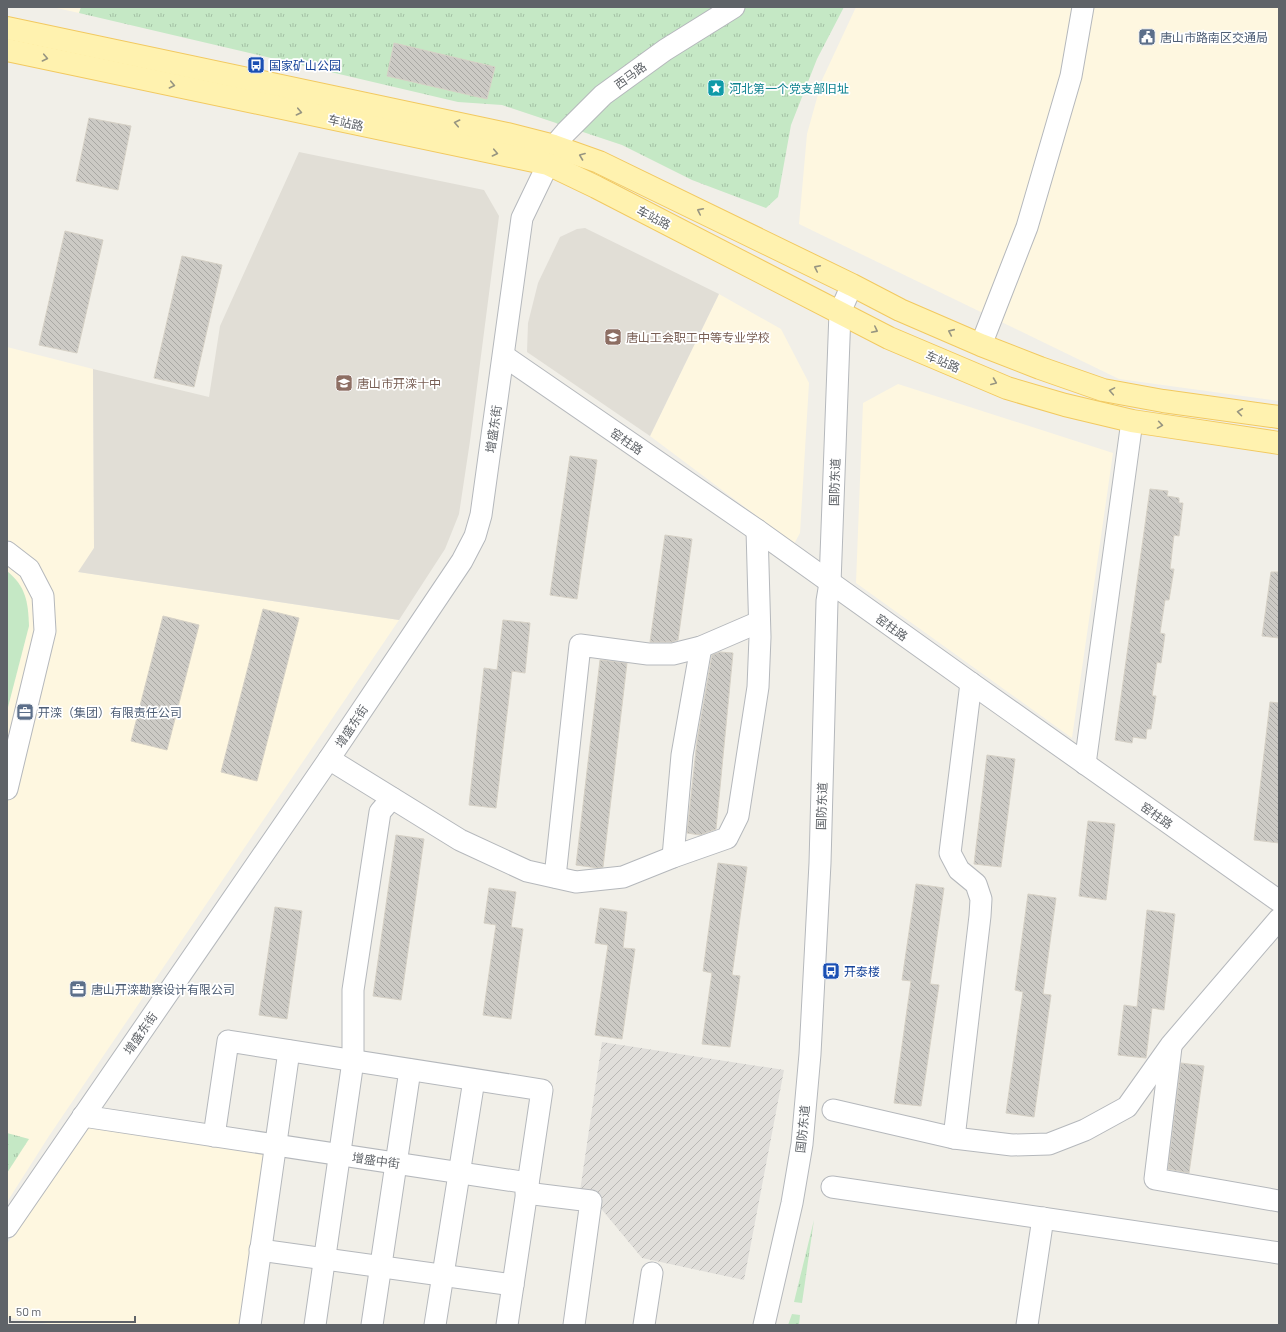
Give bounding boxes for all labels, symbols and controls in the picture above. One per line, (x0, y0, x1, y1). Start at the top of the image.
public building icon: 唐山市路南区交通局 (1137, 27, 1157, 47)
place label: 唐山市路南区交通局 (1160, 30, 1268, 44)
one-way arrow (42, 53, 48, 62)
bus stop icon: 国家矿山公园 (246, 55, 266, 75)
place label: 国家矿山公园 (269, 58, 341, 72)
street label: 西马路 (611, 59, 649, 91)
place icon: 河北第一个党支部旧址 (706, 78, 726, 98)
one-way arrow (169, 80, 175, 89)
place label: 河北第一个党支部旧址 (729, 81, 849, 95)
one-way arrow (296, 107, 303, 115)
street label: 车站路 (327, 111, 365, 133)
one-way arrow (453, 120, 460, 128)
one-way arrow (492, 149, 498, 157)
one-way arrow (579, 153, 586, 161)
street label: 车站路 (635, 203, 673, 231)
one-way arrow (696, 208, 704, 216)
one-way arrow (813, 265, 821, 273)
one-way arrow (870, 325, 878, 333)
school or university icon: 唐山工会职工中等专业学校 (603, 327, 623, 347)
one-way arrow (947, 329, 955, 337)
place label: 唐山工会职工中等专业学校 (626, 330, 770, 344)
street label: 车站路 (924, 348, 962, 374)
school or university icon: 唐山市开滦十中 (334, 373, 354, 393)
place label: 唐山市开滦十中 (357, 376, 441, 390)
one-way arrow (989, 377, 997, 385)
one-way arrow (1109, 388, 1115, 396)
street label: 增盛东街 (483, 404, 503, 454)
one-way arrow (1237, 408, 1243, 417)
one-way arrow (1157, 420, 1163, 429)
street label: 窑柱路 (608, 425, 646, 457)
street label: 国防东道 (826, 458, 842, 506)
street label: 窑柱路 (873, 611, 911, 643)
office icon: 开滦（集团）有限责任公司 (15, 702, 35, 722)
street label: 增盛东街 (332, 702, 370, 750)
place label: 开滦（集团）有限责任公司 (38, 705, 182, 719)
street label: 国防东道 (813, 782, 829, 830)
street label: 窑柱路 (1138, 799, 1176, 831)
bus stop icon: 开泰楼 (821, 961, 841, 981)
place label: 开泰楼 (844, 964, 880, 978)
office icon: 唐山开滦勘察设计有限公司 (68, 979, 88, 999)
place label: 唐山开滦勘察设计有限公司 (91, 982, 235, 996)
street label: 增盛东街 (120, 1009, 160, 1057)
street label: 国防东道 (793, 1104, 811, 1154)
street label: 增盛中街 (351, 1150, 401, 1170)
scale bar (10, 1298, 135, 1324)
text: 50 m (16, 1304, 41, 1318)

